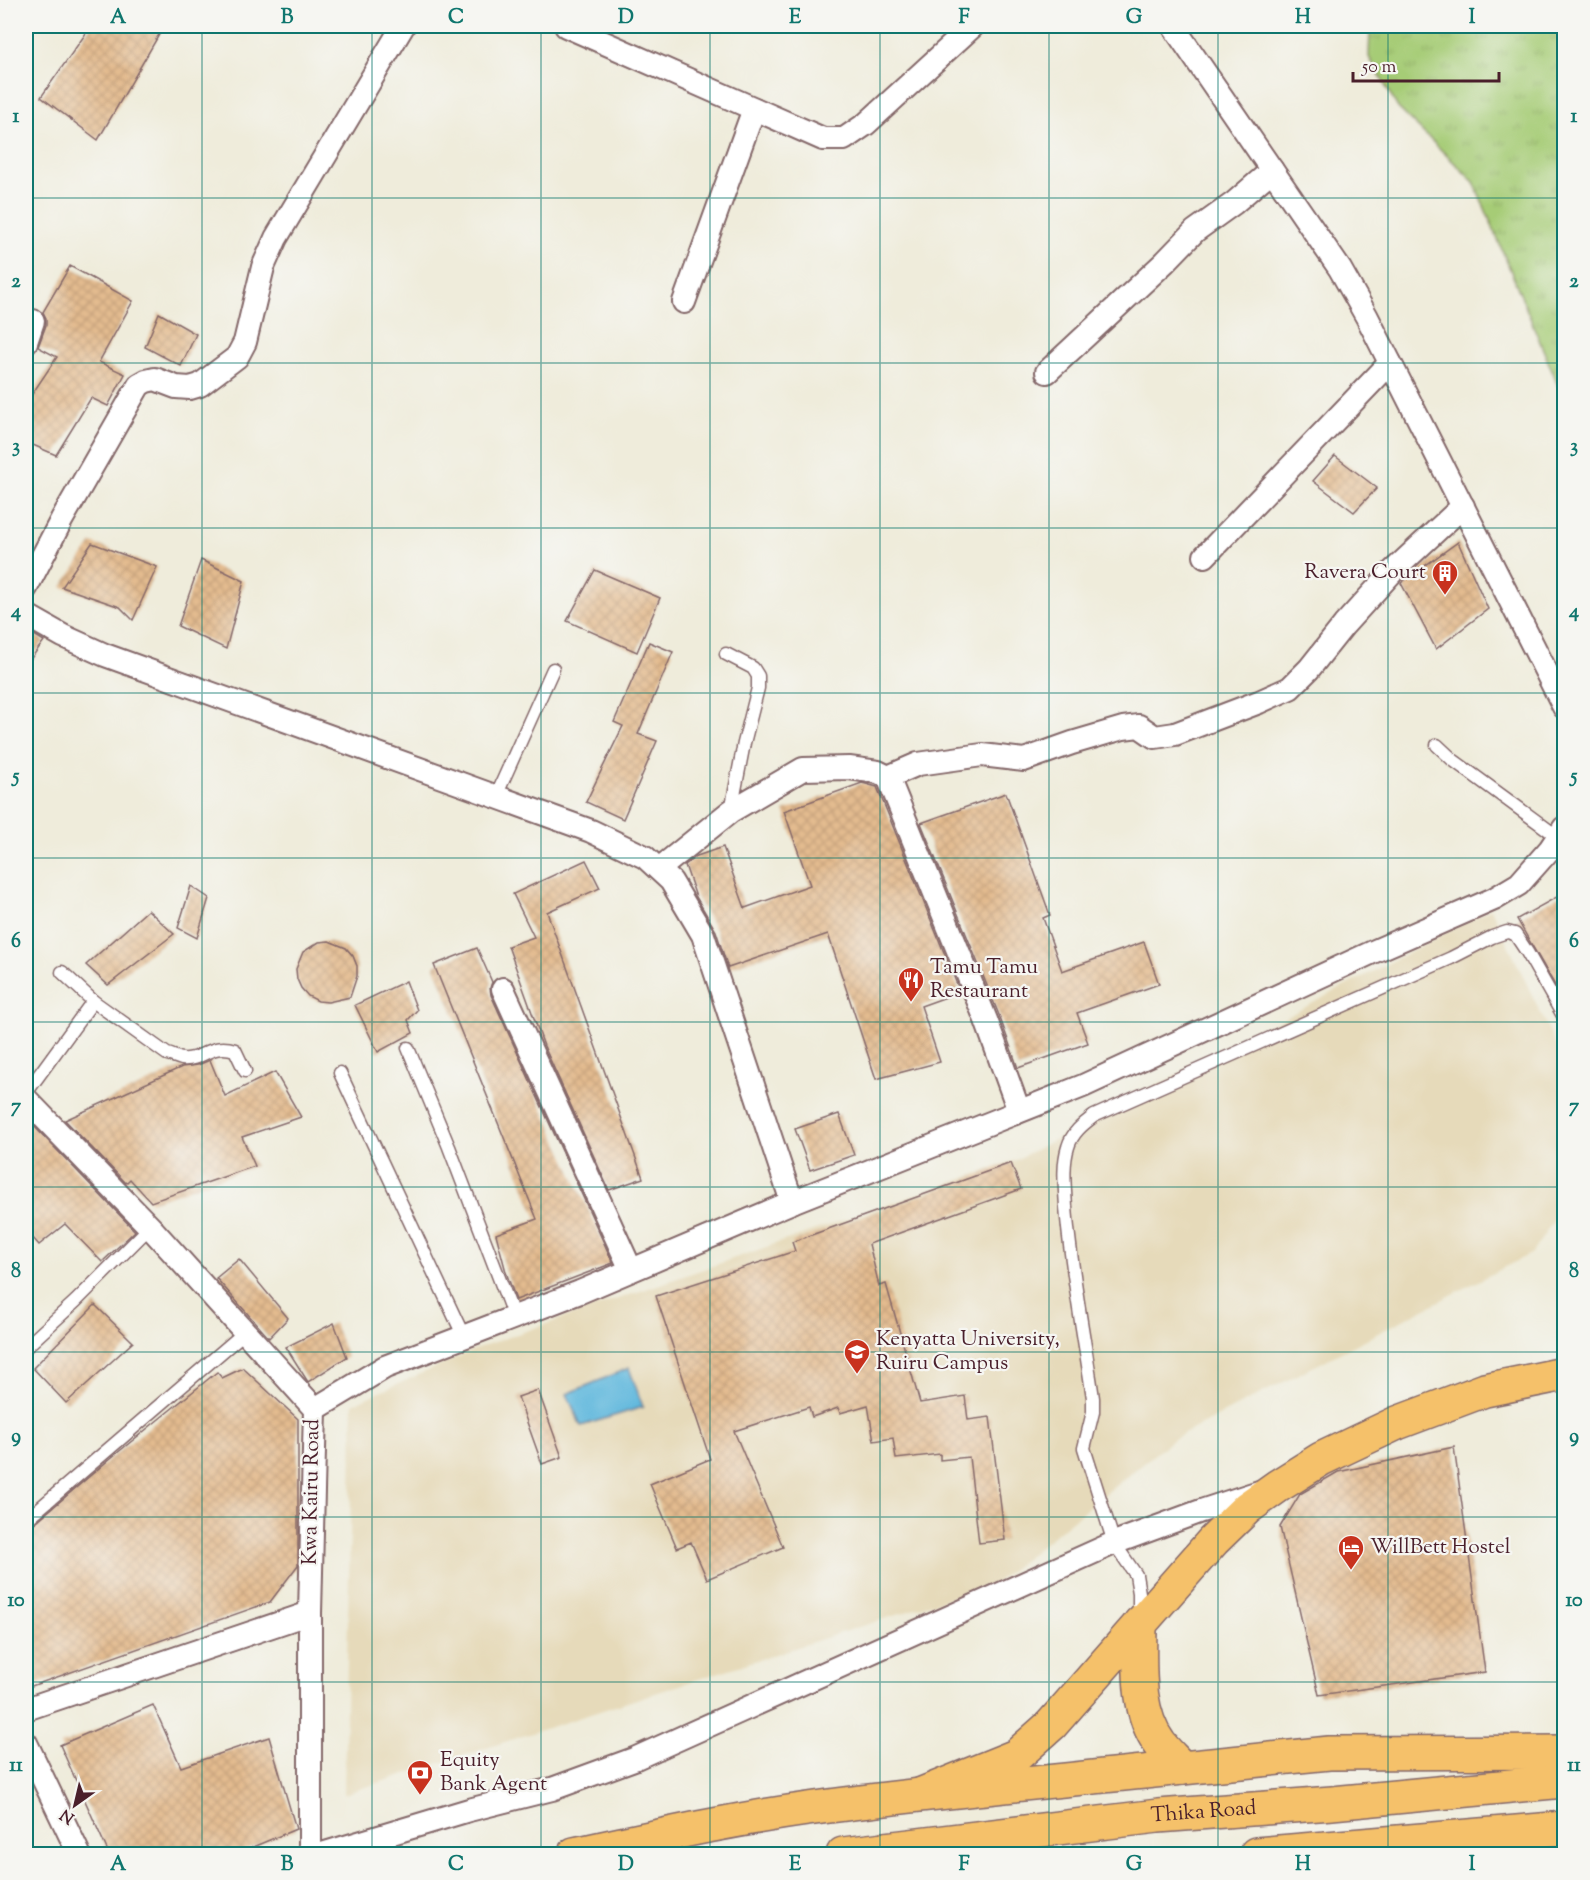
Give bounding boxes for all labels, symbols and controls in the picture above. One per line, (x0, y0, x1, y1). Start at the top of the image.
text: A (110, 4, 127, 33)
text: B (281, 4, 294, 33)
text: C (448, 4, 464, 33)
text: D (618, 4, 634, 33)
text: E (789, 4, 802, 33)
text: F (958, 4, 970, 33)
text: G (1126, 4, 1143, 33)
text: H (1295, 4, 1311, 33)
text: I (1469, 4, 1476, 33)
scale bar (1353, 45, 1498, 83)
text: 50 m (1361, 55, 1397, 81)
text: 1 (13, 103, 20, 132)
text: 1 (1571, 103, 1578, 132)
text: 2 (11, 268, 21, 297)
text: 2 (1569, 268, 1579, 297)
text: 3 (12, 433, 20, 462)
text: 3 (1570, 433, 1578, 462)
place label: Ravera Court (1304, 558, 1426, 588)
building icon: Ravera Court (1430, 558, 1460, 596)
text: 4 (10, 598, 21, 627)
text: 4 (1568, 598, 1579, 627)
text: 5 (11, 763, 20, 792)
text: 5 (1569, 763, 1578, 792)
text: 6 (11, 928, 21, 957)
text: 6 (1569, 928, 1579, 957)
place label: Tamu Tamu Restaurant (930, 953, 1038, 1007)
restaurant icon: Tamu Tamu Restaurant (896, 965, 926, 1003)
text: 7 (11, 1093, 22, 1122)
text: 7 (1569, 1093, 1580, 1122)
text: 8 (11, 1258, 21, 1287)
text: 8 (1569, 1258, 1579, 1287)
place label: Kenyatta University, Ruiru Campus (876, 1325, 1060, 1379)
school or university icon: Kenyatta University, Ruiru Campus (842, 1337, 872, 1375)
street label: Kwa Kairu Road (296, 1418, 328, 1565)
text: 9 (11, 1423, 21, 1452)
text: 9 (1569, 1423, 1579, 1452)
hotel icon: WillBett Hostel (1336, 1533, 1366, 1571)
place label: WillBett Hostel (1370, 1533, 1511, 1563)
text: 10 (7, 1587, 25, 1616)
text: 10 (1565, 1587, 1583, 1616)
place label: Equity Bank Agent (440, 1746, 547, 1800)
text: 11 (9, 1752, 23, 1781)
text: 11 (1567, 1752, 1581, 1781)
bank icon: Equity Bank Agent (405, 1758, 435, 1796)
north arrow (45, 1775, 105, 1835)
street label: Thika Road (1150, 1794, 1258, 1831)
text: N (56, 1802, 80, 1828)
text: A (110, 1851, 127, 1880)
text: B (281, 1851, 294, 1880)
text: C (448, 1851, 464, 1880)
text: D (618, 1851, 634, 1880)
text: E (789, 1851, 802, 1880)
text: F (958, 1851, 970, 1880)
text: G (1126, 1851, 1143, 1880)
text: H (1295, 1851, 1311, 1880)
text: I (1469, 1851, 1476, 1880)

